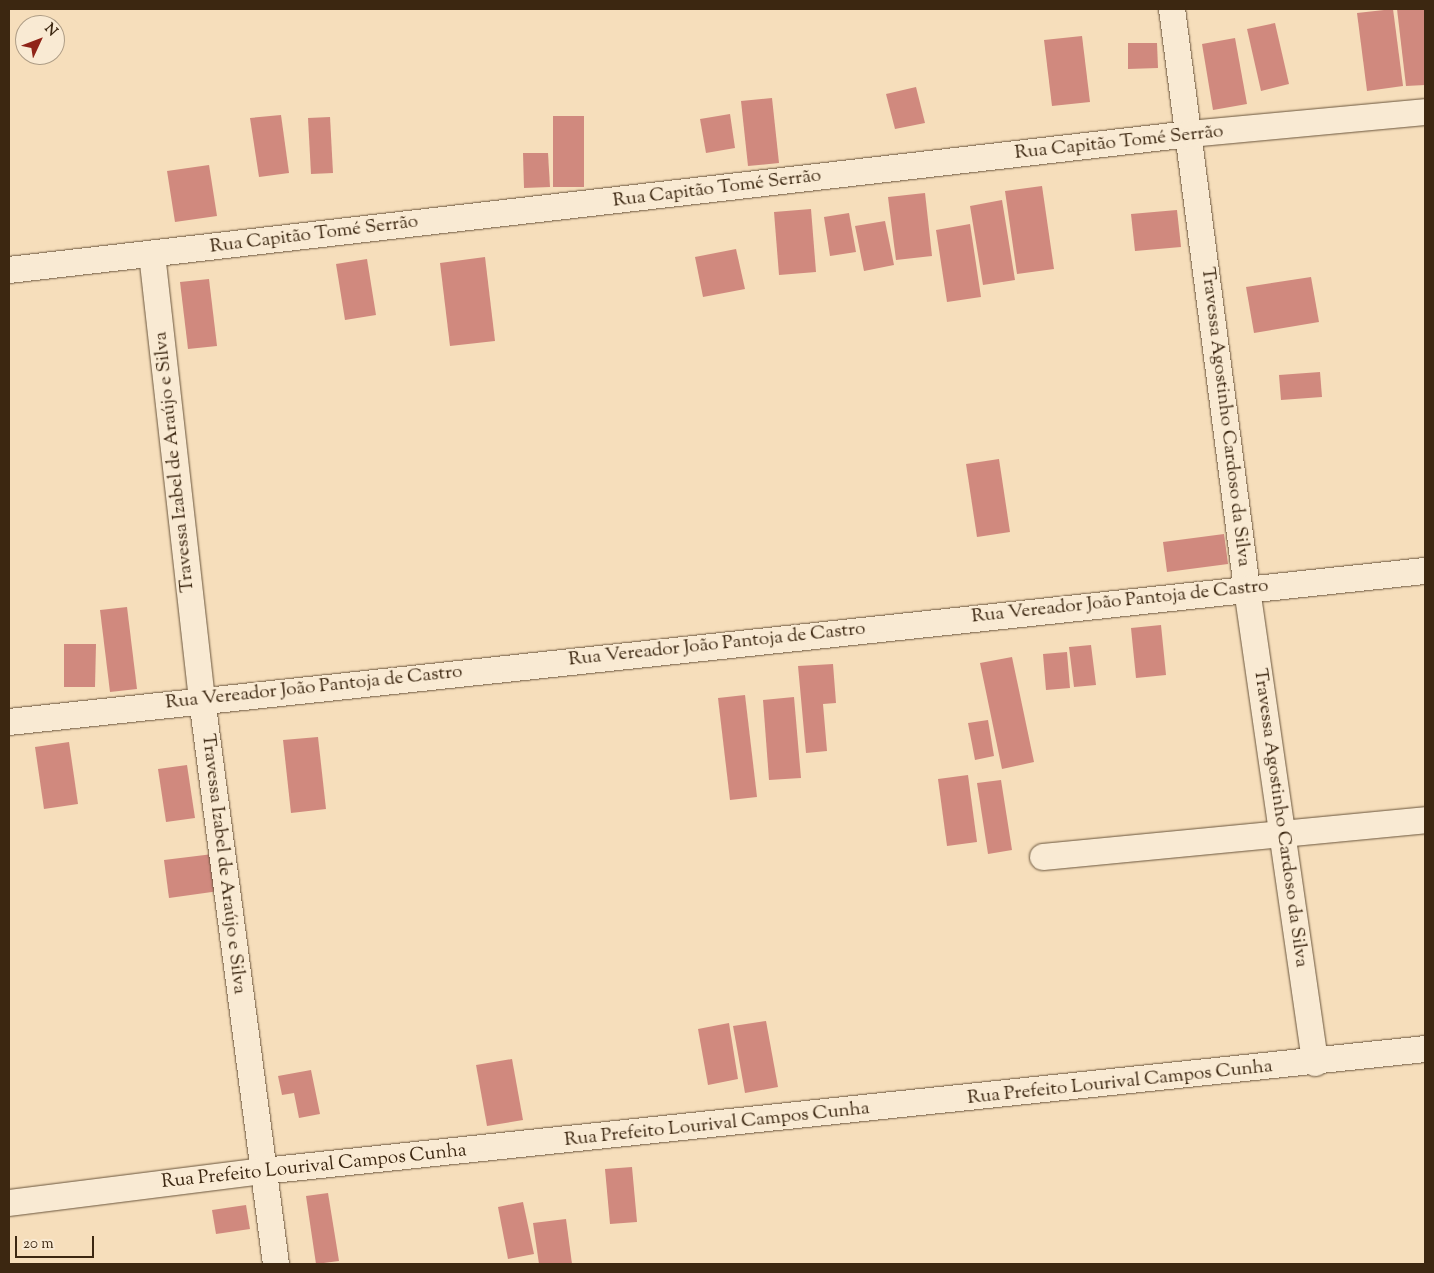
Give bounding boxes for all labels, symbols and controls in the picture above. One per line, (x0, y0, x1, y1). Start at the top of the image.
north arrow (15, 15, 65, 65)
text: N (39, 20, 61, 41)
street label: Rua Capitão Tomé Serrão (1014, 121, 1224, 165)
street label: Rua Capitão Tomé Serrão (612, 165, 822, 213)
street label: Rua Capitão Tomé Serrão (209, 211, 419, 259)
street label: Travessa Agostinho Cardoso da Silva (1195, 266, 1255, 568)
street label: Travessa Izabel de Araújo e Silva (150, 331, 200, 593)
street label: Rua Vereador João Pantoja de Castro (970, 575, 1270, 629)
street label: Rua Vereador João Pantoja de Castro (567, 618, 867, 672)
street label: Rua Vereador João Pantoja de Castro (164, 661, 464, 715)
street label: Travessa Agostinho Cardoso da Silva (1248, 667, 1312, 969)
street label: Travessa Izabel de Araújo e Silva (196, 733, 250, 995)
street label: Rua Prefeito Lourival Campos Cunha (966, 1056, 1274, 1110)
street label: Rua Prefeito Lourival Campos Cunha (563, 1098, 871, 1152)
street label: Rua Prefeito Lourival Campos Cunha (160, 1140, 468, 1194)
scale bar (18, 1226, 96, 1258)
text: 20 m (23, 1234, 54, 1255)

